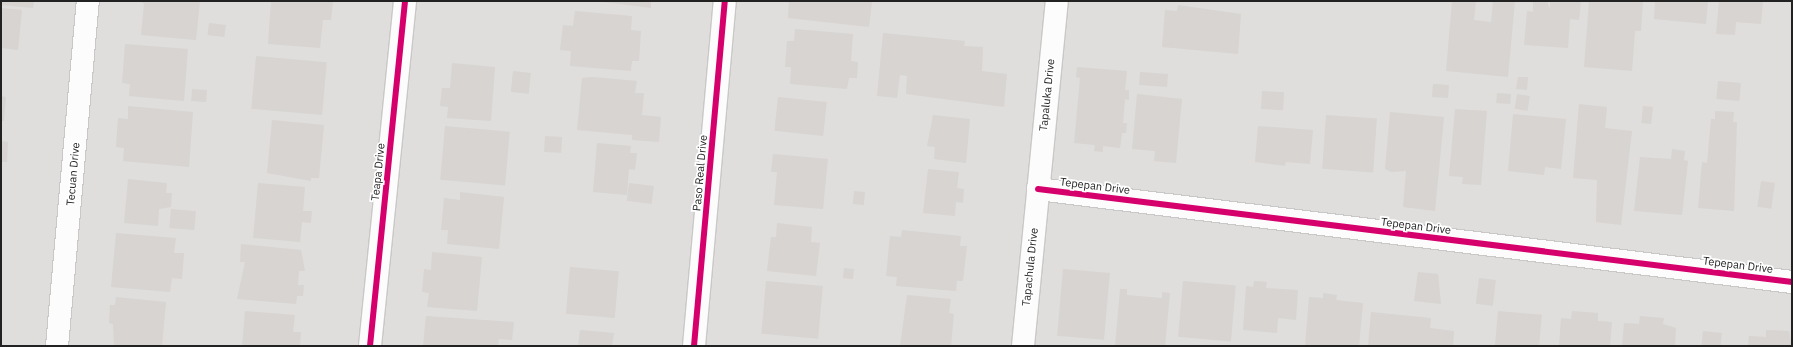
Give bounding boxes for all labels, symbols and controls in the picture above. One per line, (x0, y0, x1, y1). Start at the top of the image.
street label: Tapaluka Drive (1037, 58, 1057, 132)
street label: Paso Real Drive (690, 134, 710, 212)
street label: Tecuan Drive (64, 142, 82, 206)
street label: Teapa Drive (368, 143, 388, 201)
street label: Tepepan Drive (1059, 175, 1131, 197)
street label: Tepepan Drive (1380, 215, 1452, 237)
street label: Tapachula Drive (1019, 227, 1041, 307)
street label: Tepepan Drive (1702, 254, 1774, 276)

